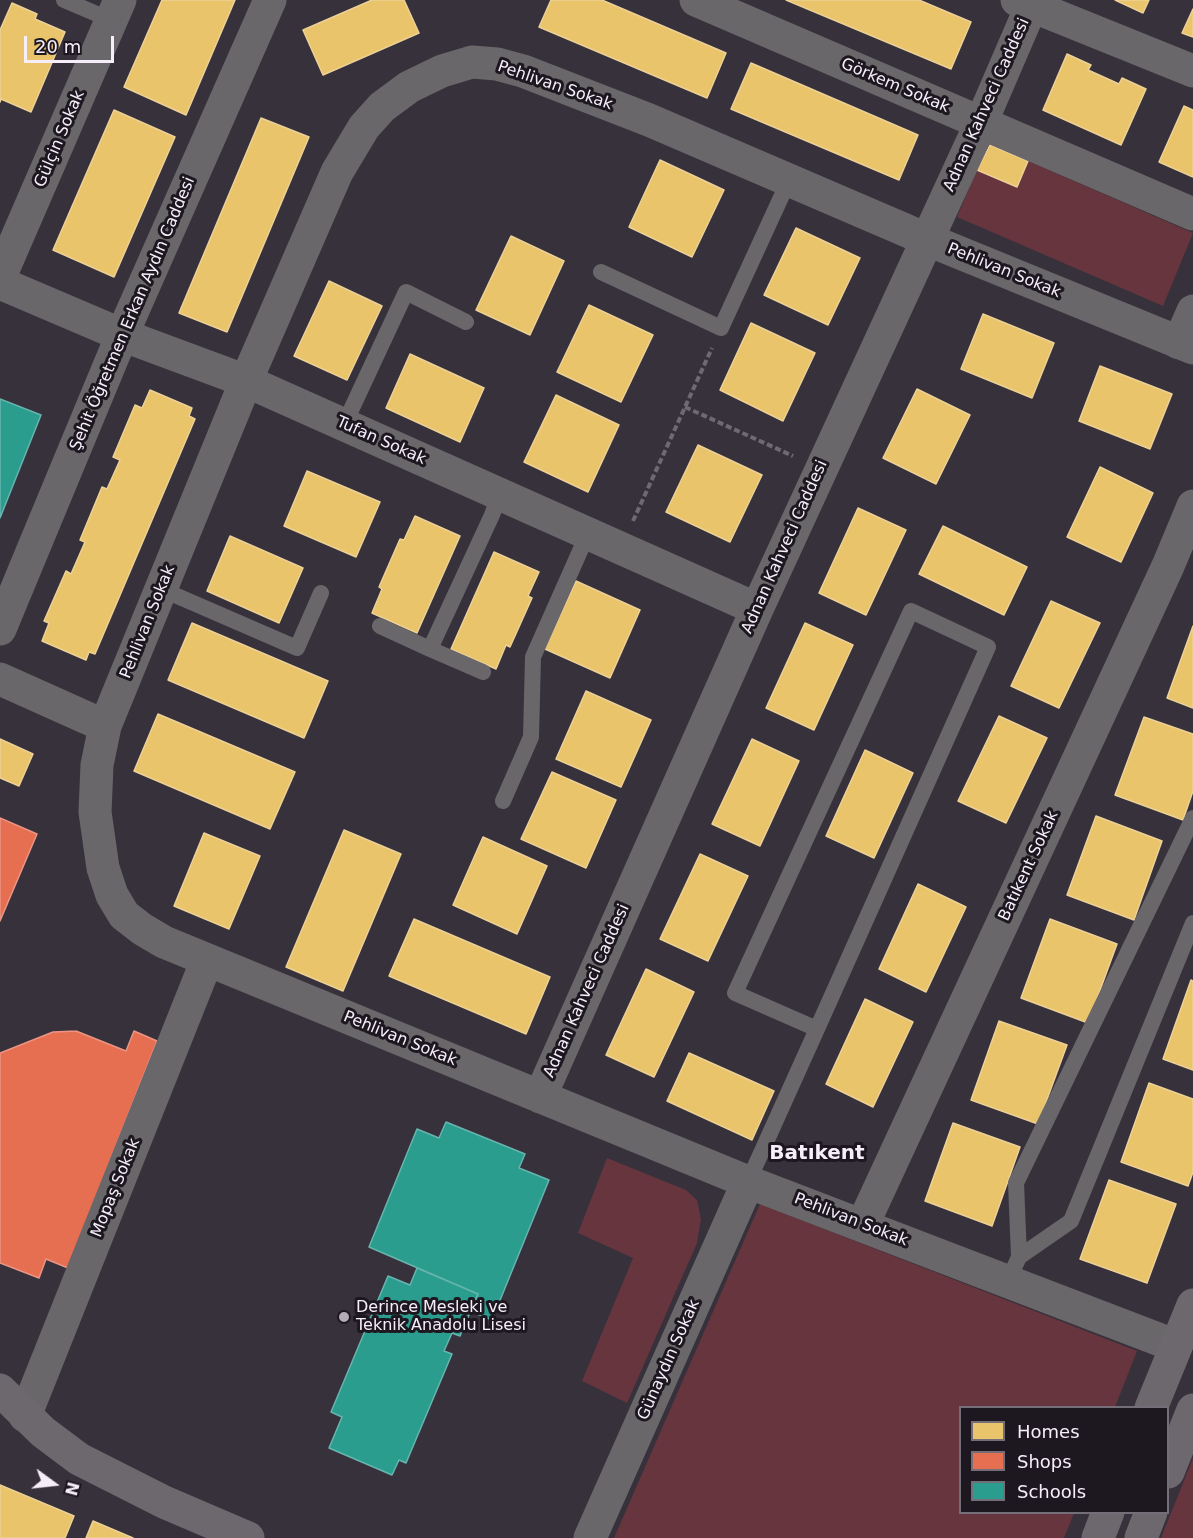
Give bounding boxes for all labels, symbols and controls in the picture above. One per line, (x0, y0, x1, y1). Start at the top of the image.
street label: Adnan Kahveci Caddesi (940, 15, 1034, 195)
scale bar (27, 24, 117, 62)
text: 20 m (35, 36, 81, 57)
street label: Görkem Sokak (838, 55, 952, 117)
street label: Pehlivan Sokak (495, 57, 615, 115)
street label: Gülçin Sokak (31, 88, 89, 190)
street label: Şehit Öğretmen Erkan Aydın Caddesi (66, 174, 200, 454)
street label: Pehlivan Sokak (945, 240, 1063, 302)
street label: Tufan Sokak (333, 413, 429, 469)
street label: Adnan Kahveci Caddesi (738, 457, 832, 637)
street label: Pehlivan Sokak (117, 563, 179, 681)
street label: Batıkent Sokak (995, 808, 1063, 924)
street label: Adnan Kahveci Caddesi (540, 901, 634, 1081)
street label: Pehlivan Sokak (341, 1008, 459, 1070)
street label: Mopaş Sokak (87, 1136, 145, 1240)
district label: Batıkent (769, 1142, 865, 1166)
street label: Pehlivan Sokak (791, 1189, 911, 1251)
street label: Günaydın Sokak (634, 1297, 704, 1423)
place label: Derince Mesleki ve Teknik Anadolu Lisesi (356, 1298, 526, 1336)
marker: Derince Mesleki ve Teknik Anadolu Lisesi (337, 1310, 351, 1324)
legend (959, 1406, 1169, 1514)
text: Homes (1017, 1421, 1080, 1442)
text: Shops (1017, 1451, 1072, 1472)
north arrow (24, 1454, 84, 1514)
text: N (61, 1480, 83, 1498)
text: Schools (1017, 1481, 1086, 1502)

